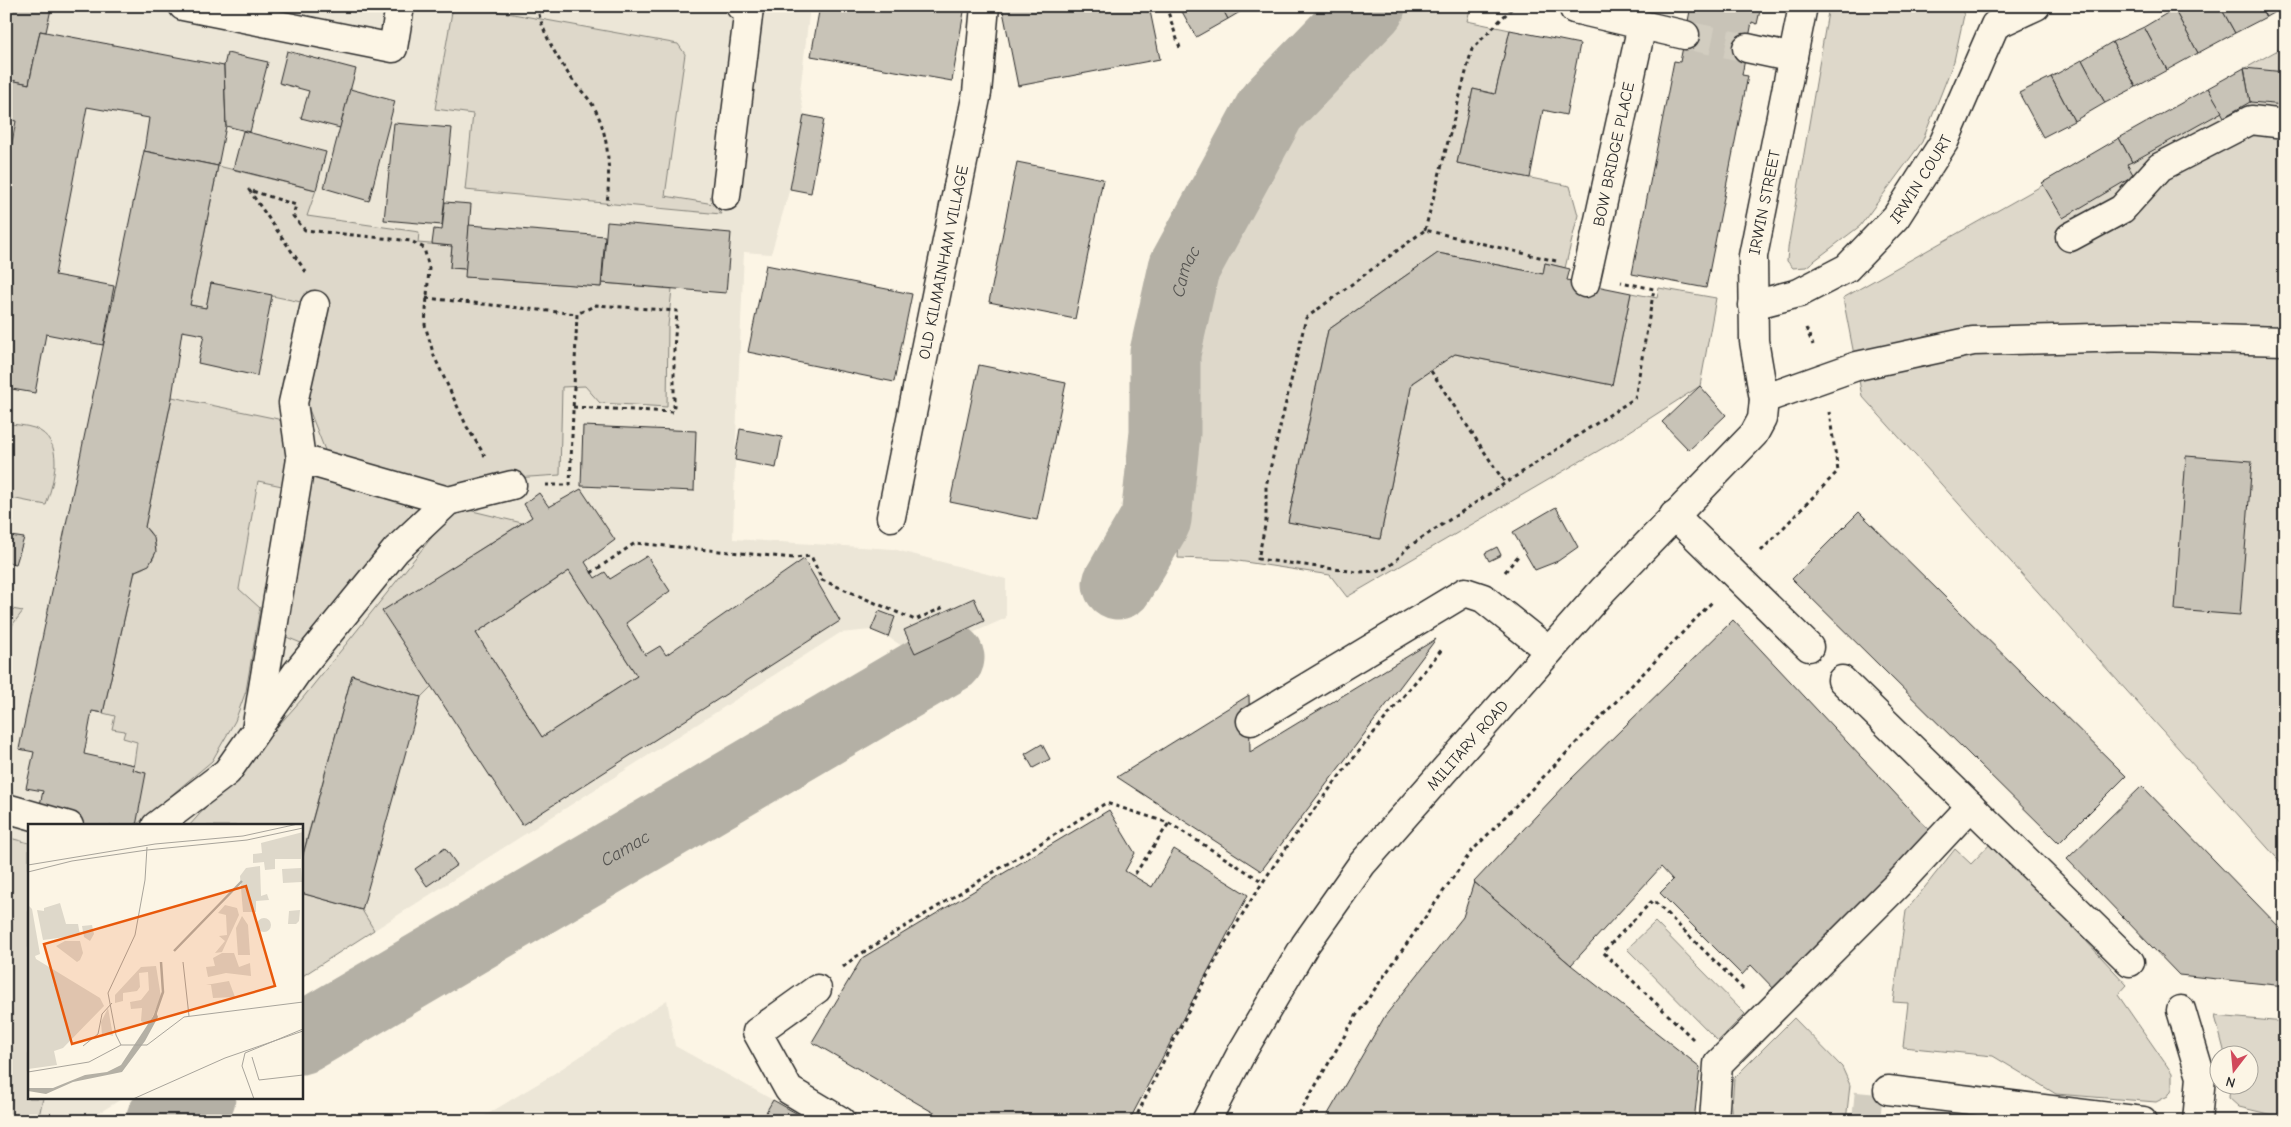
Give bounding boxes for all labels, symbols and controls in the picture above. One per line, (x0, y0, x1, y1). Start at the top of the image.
street label: BOW BRIDGE PLACE (1590, 80, 1638, 228)
street label: IRWIN COURT (1887, 132, 1956, 227)
street label: IRWIN STREET (1746, 148, 1784, 256)
street label: OLD KILMAINHAM VILLAGE (915, 163, 972, 361)
water label: Camac (1168, 242, 1205, 299)
street label: MILITARY ROAD (1423, 697, 1512, 794)
inset map (28, 824, 302, 1100)
water label: Camac (597, 826, 654, 871)
north arrow (2208, 1044, 2258, 1094)
text: N (2224, 1073, 2237, 1091)

